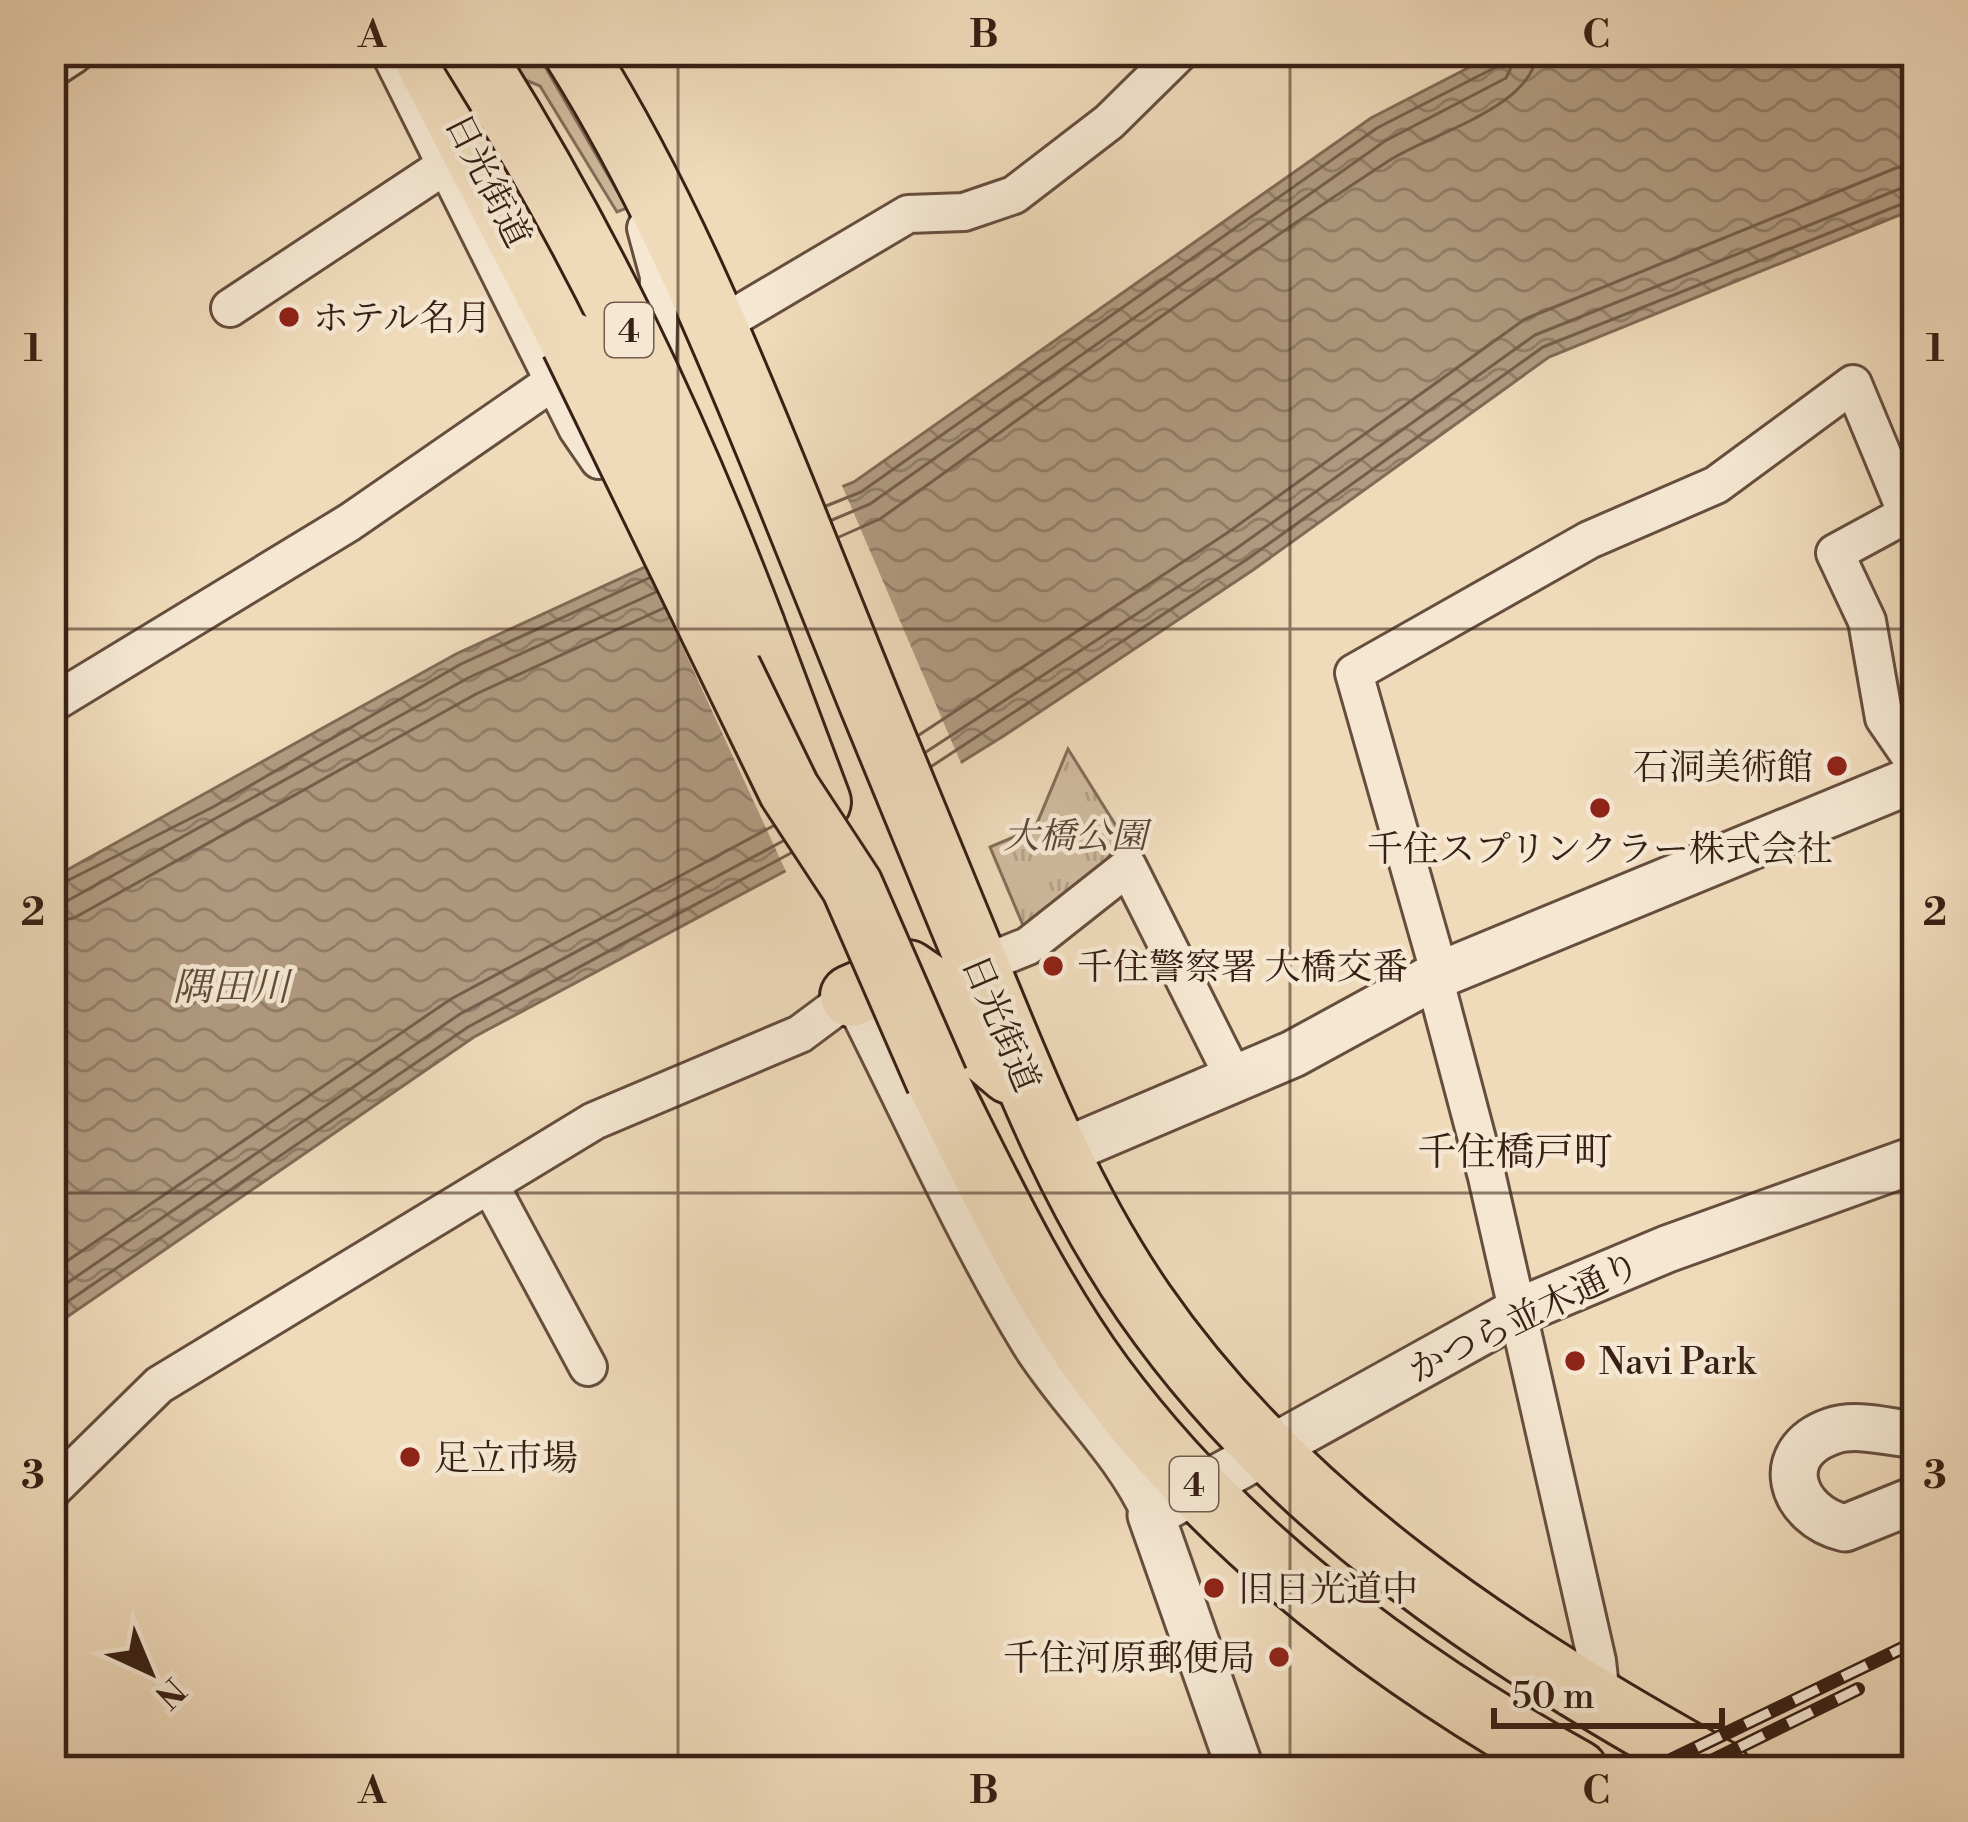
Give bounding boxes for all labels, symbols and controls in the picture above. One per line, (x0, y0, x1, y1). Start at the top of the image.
text: A (357, 11, 387, 60)
text: B (969, 11, 999, 60)
text: C (1582, 11, 1610, 60)
street label: 日光街道 (434, 107, 540, 256)
place label: ホテル名月 (313, 297, 491, 342)
road number: 4 (605, 303, 653, 357)
marker: ホテル名月 (276, 304, 302, 330)
text: 1 (24, 325, 43, 374)
text: 1 (1926, 325, 1945, 374)
place label: 石洞美術館 (1633, 746, 1813, 791)
marker: 石洞美術館 (1824, 753, 1850, 779)
marker: 千住スプリンクラー株式会社 (1587, 795, 1613, 821)
park label: 大橋公園 (1003, 815, 1152, 860)
place label: 千住スプリンクラー株式会社 (1367, 828, 1833, 873)
text: 2 (21, 889, 45, 938)
text: 2 (1923, 889, 1947, 938)
place label: 千住警察署 大橋交番 (1077, 946, 1408, 991)
street label: 日光街道 (951, 949, 1049, 1099)
marker: 千住警察署 大橋交番 (1040, 953, 1066, 979)
water label: 隅田川 (172, 964, 293, 1013)
district label: 千住橋戸町 (1417, 1129, 1613, 1178)
street label: かつら並木通り (1402, 1243, 1648, 1394)
place label: Navi Park (1599, 1341, 1757, 1386)
marker: Navi Park (1562, 1348, 1588, 1374)
place label: 足立市場 (434, 1437, 578, 1482)
marker: 足立市場 (397, 1444, 423, 1470)
text: 3 (21, 1452, 45, 1501)
text: 3 (1923, 1452, 1947, 1501)
road number: 4 (1170, 1457, 1218, 1511)
place label: 旧日光道中 (1238, 1568, 1418, 1613)
marker: 旧日光道中 (1201, 1575, 1227, 1601)
north arrow (90, 1612, 210, 1732)
place label: 千住河原郵便局 (1003, 1637, 1255, 1682)
marker: 千住河原郵便局 (1266, 1644, 1292, 1670)
scale bar (1494, 1654, 1722, 1728)
text: N (145, 1668, 193, 1716)
text: 50 m (1512, 1675, 1595, 1720)
text: A (357, 1767, 387, 1816)
text: B (969, 1767, 999, 1816)
text: C (1582, 1767, 1610, 1816)

